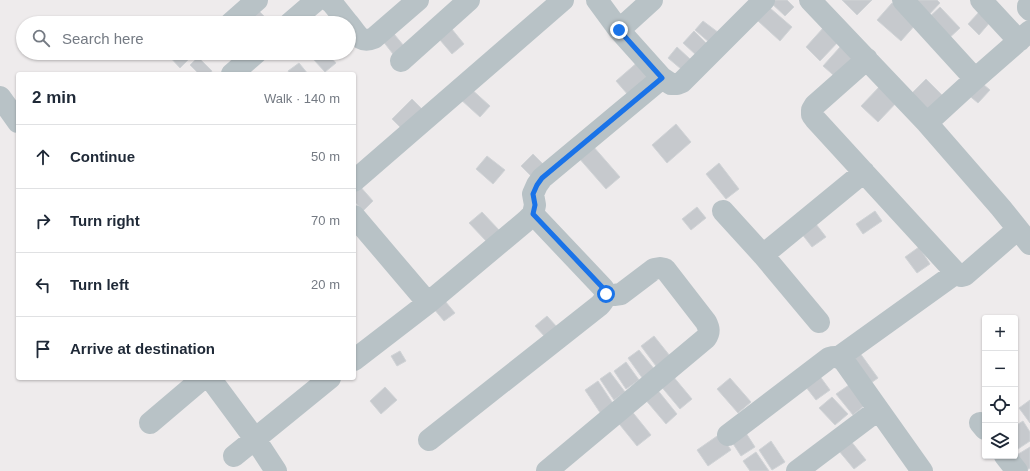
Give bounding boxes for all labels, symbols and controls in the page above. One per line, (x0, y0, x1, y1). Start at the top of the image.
search box (16, 16, 356, 60)
route end (610, 21, 628, 39)
icon: search (30, 27, 52, 49)
text: Search here (62, 30, 144, 47)
text: 2 min (32, 88, 76, 107)
text: Walk · 140 m (264, 91, 340, 106)
icon: ahead (32, 146, 54, 168)
text: Continue (70, 148, 135, 165)
text: 50 m (311, 149, 340, 164)
icon: right (32, 210, 54, 232)
text: Turn right (70, 212, 140, 229)
text: 70 m (311, 213, 340, 228)
icon: left (32, 274, 54, 296)
text: Turn left (70, 276, 129, 293)
text: 20 m (311, 277, 340, 292)
route start (597, 285, 615, 303)
map controls (982, 315, 1018, 459)
button: + (982, 315, 1018, 351)
icon: arrive (32, 338, 54, 360)
text: Arrive at destination (70, 340, 215, 357)
button: − (982, 351, 1018, 387)
button: locate (982, 387, 1018, 423)
button: layers (982, 423, 1018, 459)

